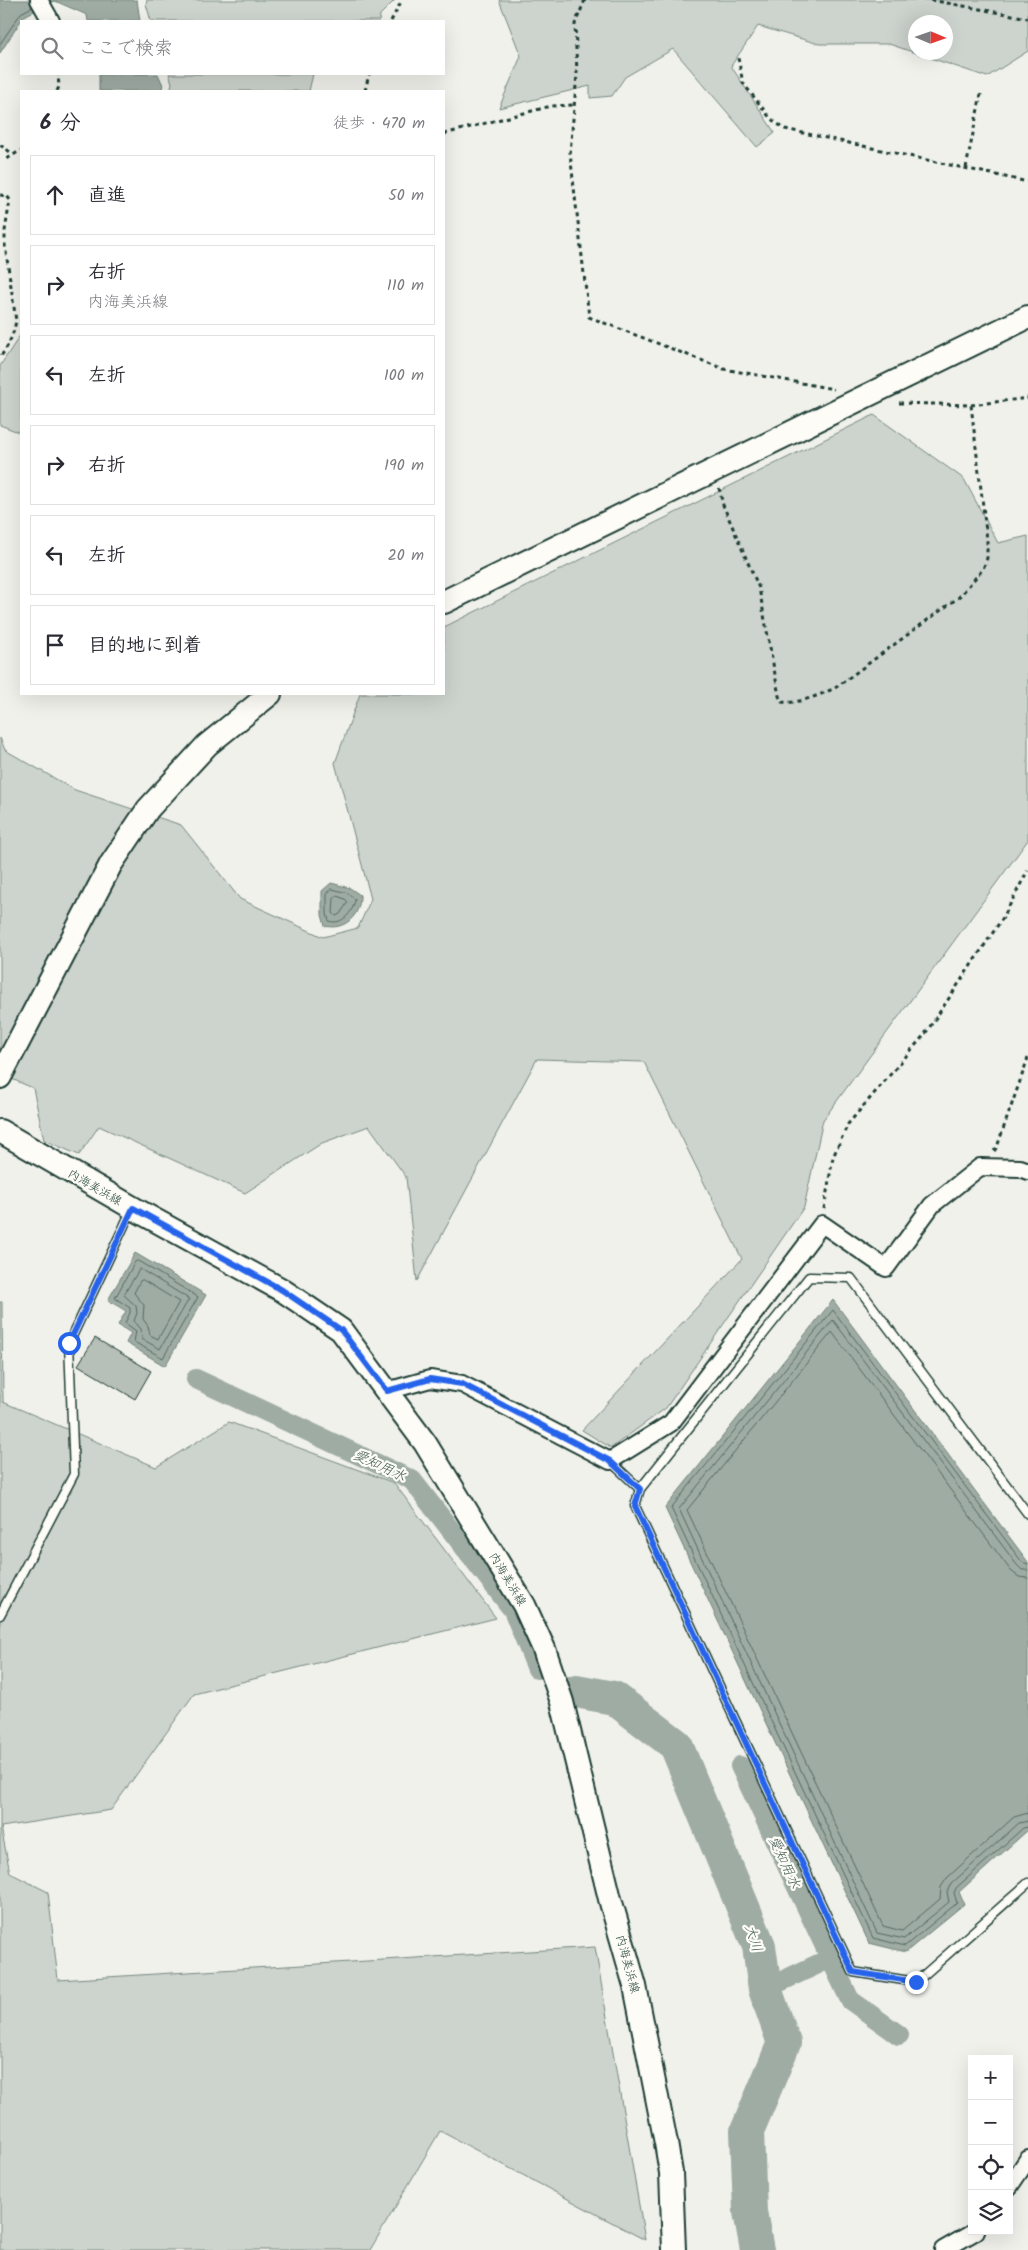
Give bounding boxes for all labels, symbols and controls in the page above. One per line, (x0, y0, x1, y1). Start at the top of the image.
north arrow (908, 15, 953, 60)
search box (20, 20, 445, 75)
icon: search (38, 34, 66, 62)
text: ここで検索 (78, 34, 173, 64)
text: 6 分 (40, 107, 80, 140)
text: 徒歩 · 470 m (333, 111, 425, 136)
icon: ahead (41, 181, 69, 209)
text: 直進 (88, 181, 126, 211)
text: 50 m (388, 183, 424, 208)
text: 右折 (88, 258, 126, 288)
icon: right (41, 271, 69, 299)
text: 110 m (387, 273, 424, 298)
text: 内海美浜線 (88, 290, 168, 315)
icon: left (41, 361, 69, 389)
text: 左折 (88, 361, 126, 391)
text: 100 m (384, 363, 424, 388)
icon: right (41, 451, 69, 479)
text: 右折 (88, 451, 126, 481)
text: 190 m (384, 453, 424, 478)
icon: left (41, 541, 69, 569)
text: 左折 (88, 541, 126, 571)
text: 20 m (388, 543, 424, 568)
icon: arrive (41, 631, 69, 659)
text: 目的地に到着 (88, 631, 202, 661)
street label: 内海美浜線 (64, 1164, 125, 1211)
route start (58, 1332, 81, 1355)
water label: 愛知用水 (350, 1444, 410, 1488)
street label: 内海美浜線 (484, 1549, 531, 1610)
water label: 愛知用水 (762, 1832, 806, 1892)
water label: 大川 (738, 1922, 768, 1955)
street label: 内海美浜線 (611, 1933, 644, 1996)
route end (905, 1971, 928, 1994)
map controls (968, 2055, 1013, 2235)
button: + (968, 2055, 1013, 2100)
button: − (968, 2100, 1013, 2145)
button: locate (968, 2145, 1013, 2190)
button: layers (968, 2190, 1013, 2235)

